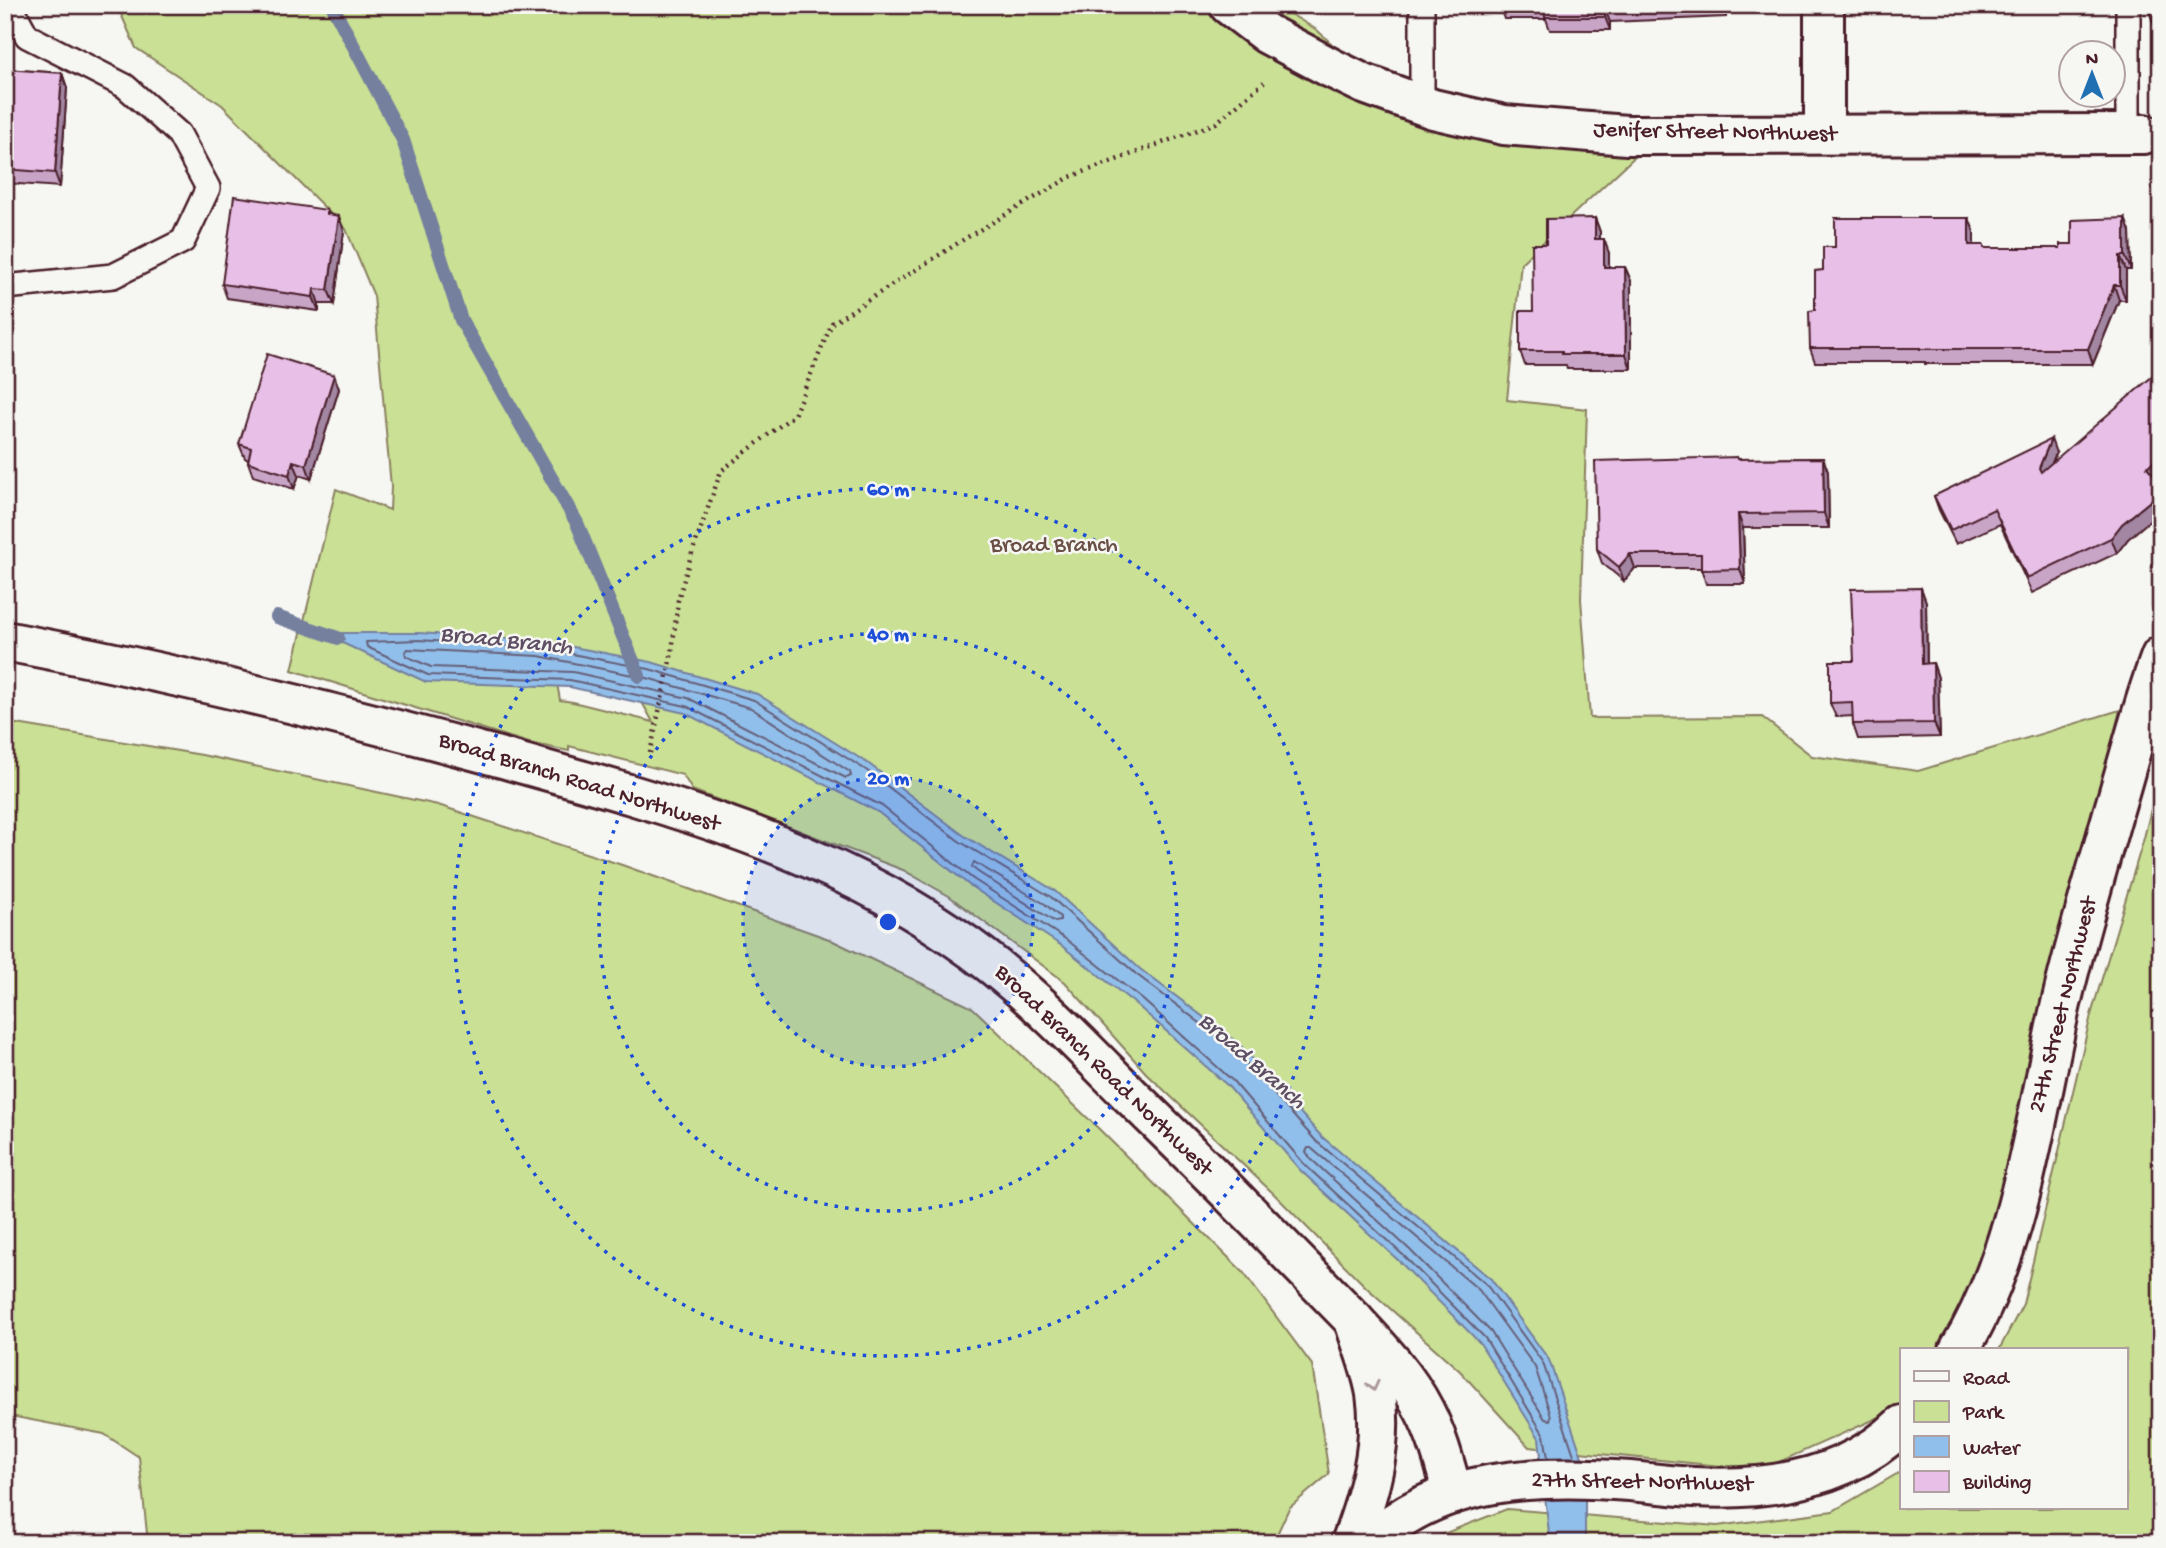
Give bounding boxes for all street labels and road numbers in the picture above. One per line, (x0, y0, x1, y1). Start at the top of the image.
street label: Jenifer Street Northwest (1593, 117, 1839, 149)
street label: Broad Branch Road Northwest (434, 727, 724, 839)
street label: 27th Street Northwest (2024, 893, 2104, 1116)
street label: Broad Branch Road Northwest (988, 959, 1219, 1184)
street label: 27th Street Northwest (1531, 1468, 1755, 1498)

